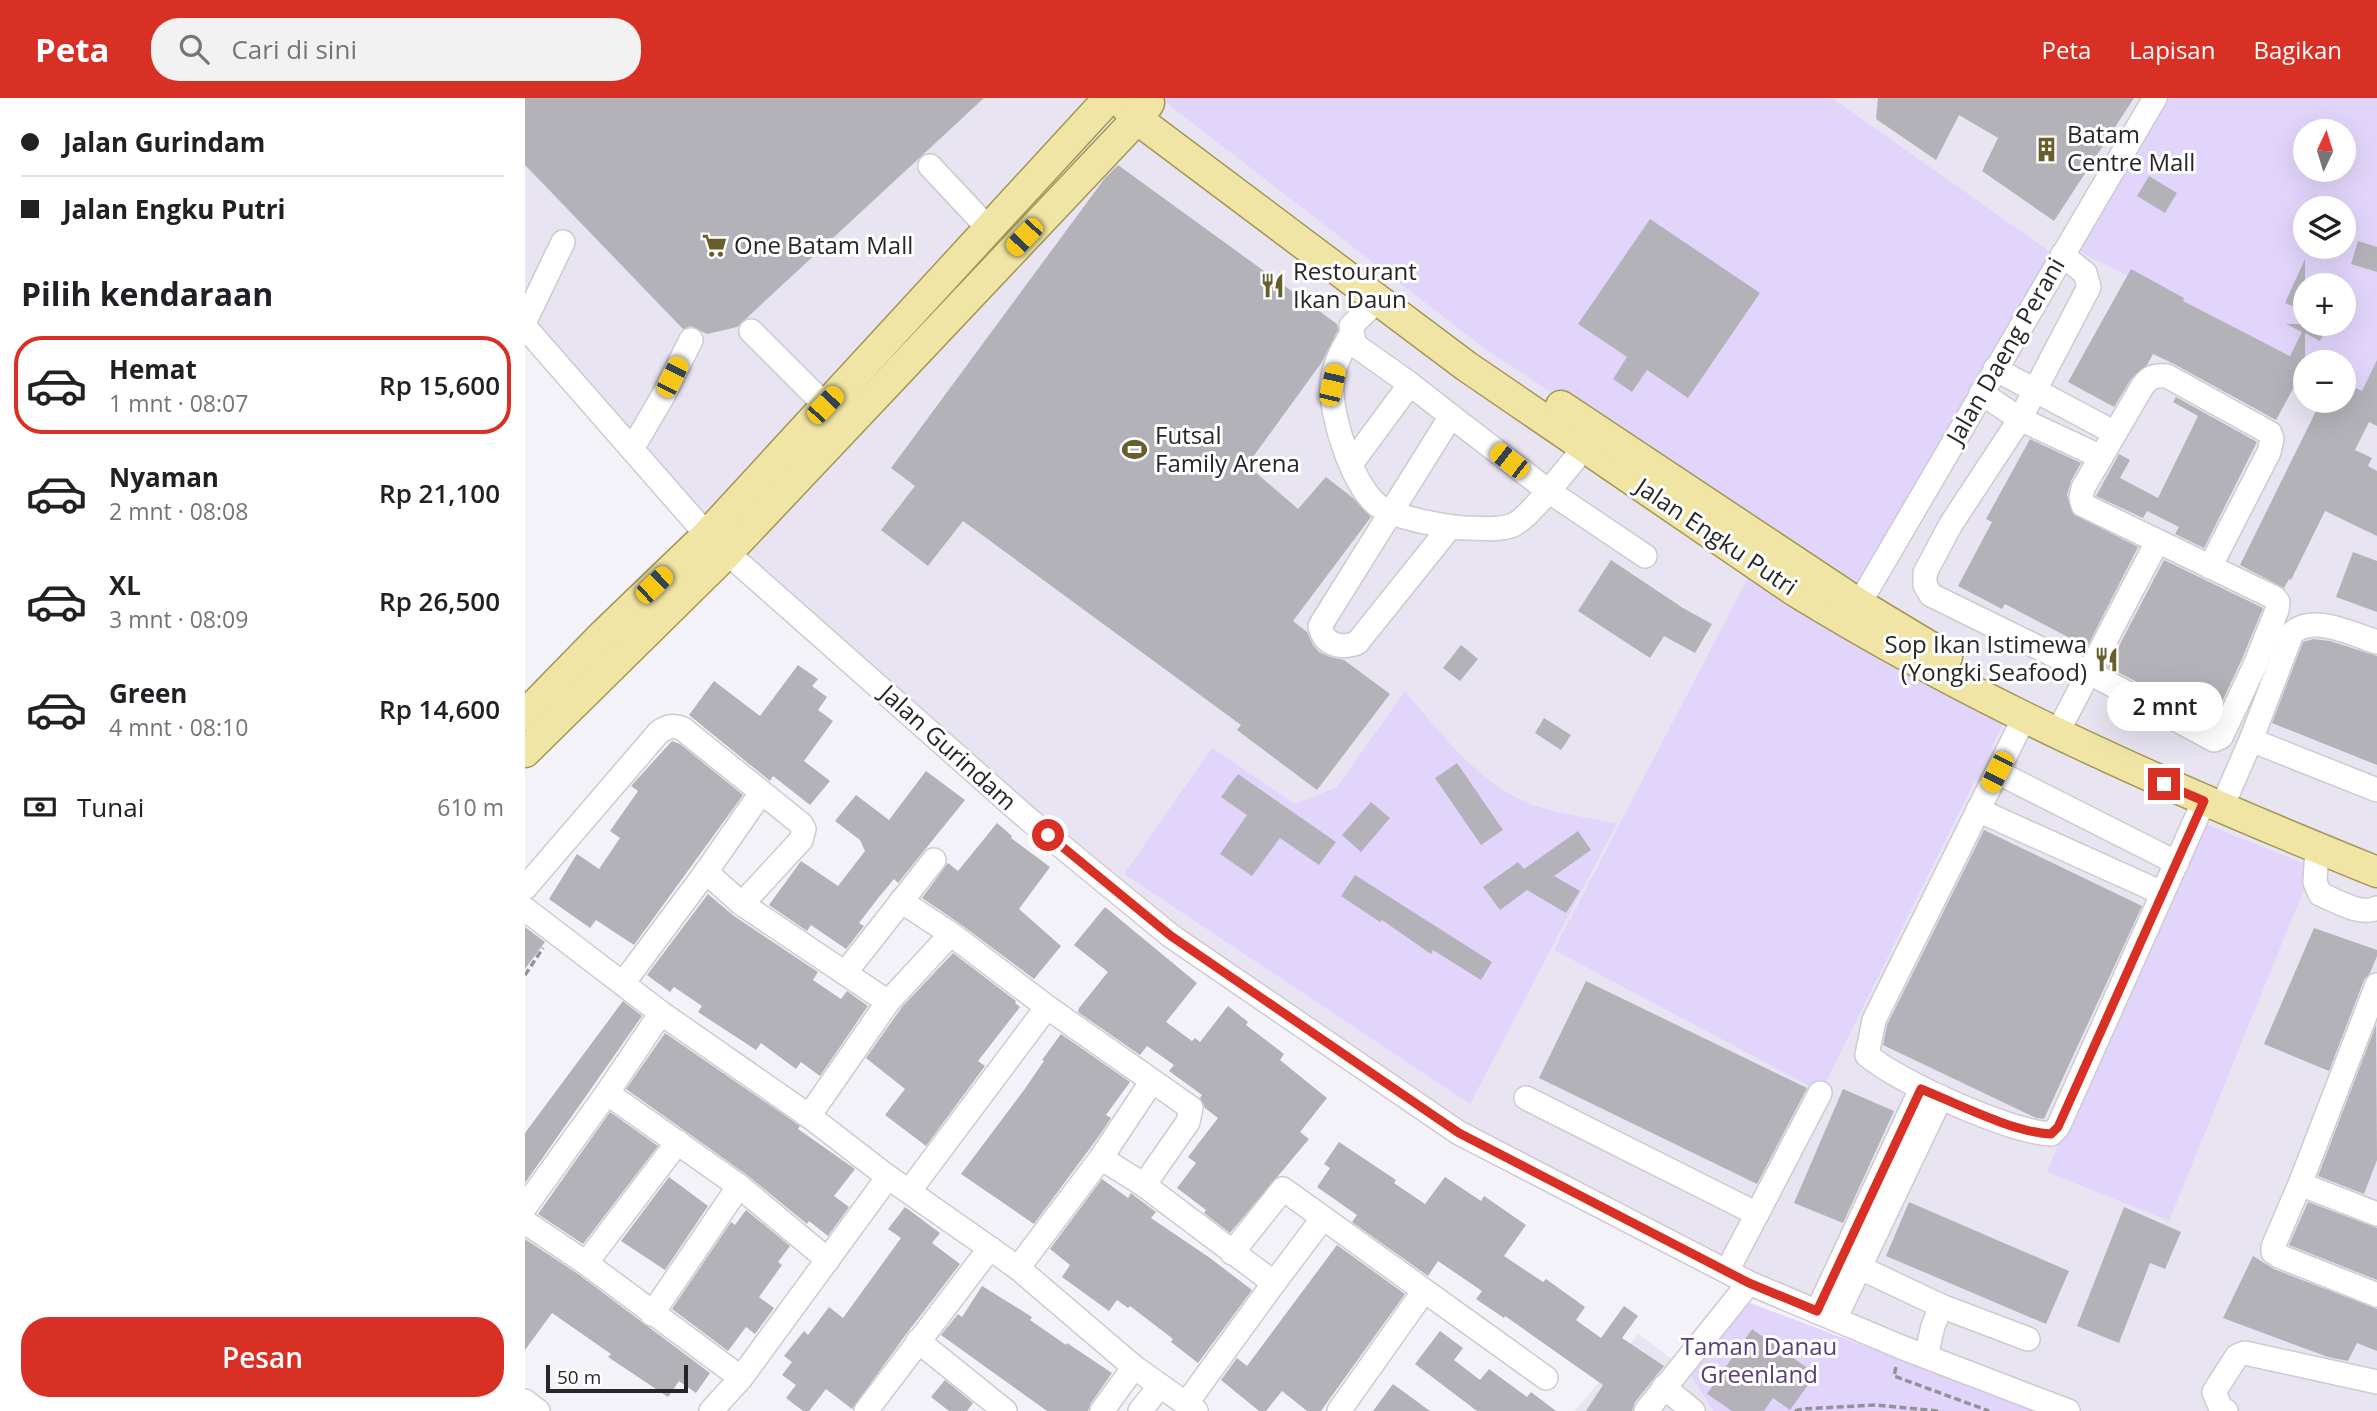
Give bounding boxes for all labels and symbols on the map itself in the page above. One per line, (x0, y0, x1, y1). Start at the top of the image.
place label: Batam Centre Mall (2067, 117, 2195, 178)
north arrow (2293, 119, 2355, 182)
building icon: Batam Centre Mall (2033, 135, 2061, 163)
car (1002, 214, 1047, 260)
place label: One Batam Mall (734, 228, 913, 261)
supermarket icon: One Batam Mall (700, 232, 728, 260)
street label: Jalan Daeng Perani (1937, 251, 2072, 451)
place label: Restourant Ikan Daun (1293, 254, 1417, 315)
restaurant icon: Restourant Ikan Daun (1259, 272, 1287, 300)
car (654, 354, 691, 400)
car (1318, 362, 1347, 408)
car (803, 382, 848, 428)
place label: Futsal Family Arena (1155, 418, 1300, 479)
sports icon: Futsal Family Arena (1121, 436, 1149, 464)
car (1486, 440, 1533, 482)
street label: Jalan Engku Putri (1628, 468, 1804, 602)
car (632, 563, 677, 607)
place label: Sop Ikan Istimewa (Yongki Seafood) (1885, 627, 2087, 688)
restaurant icon: Sop Ikan Istimewa (Yongki Seafood) (2093, 645, 2121, 673)
street label: Jalan Gurindam (872, 675, 1024, 817)
callout: 2 mnt (2106, 682, 2222, 732)
car (1979, 749, 2016, 795)
route end (2148, 768, 2180, 800)
route start (1032, 819, 1064, 851)
park label: Taman Danau Greenland (1681, 1329, 1837, 1390)
scale bar (546, 1362, 688, 1394)

